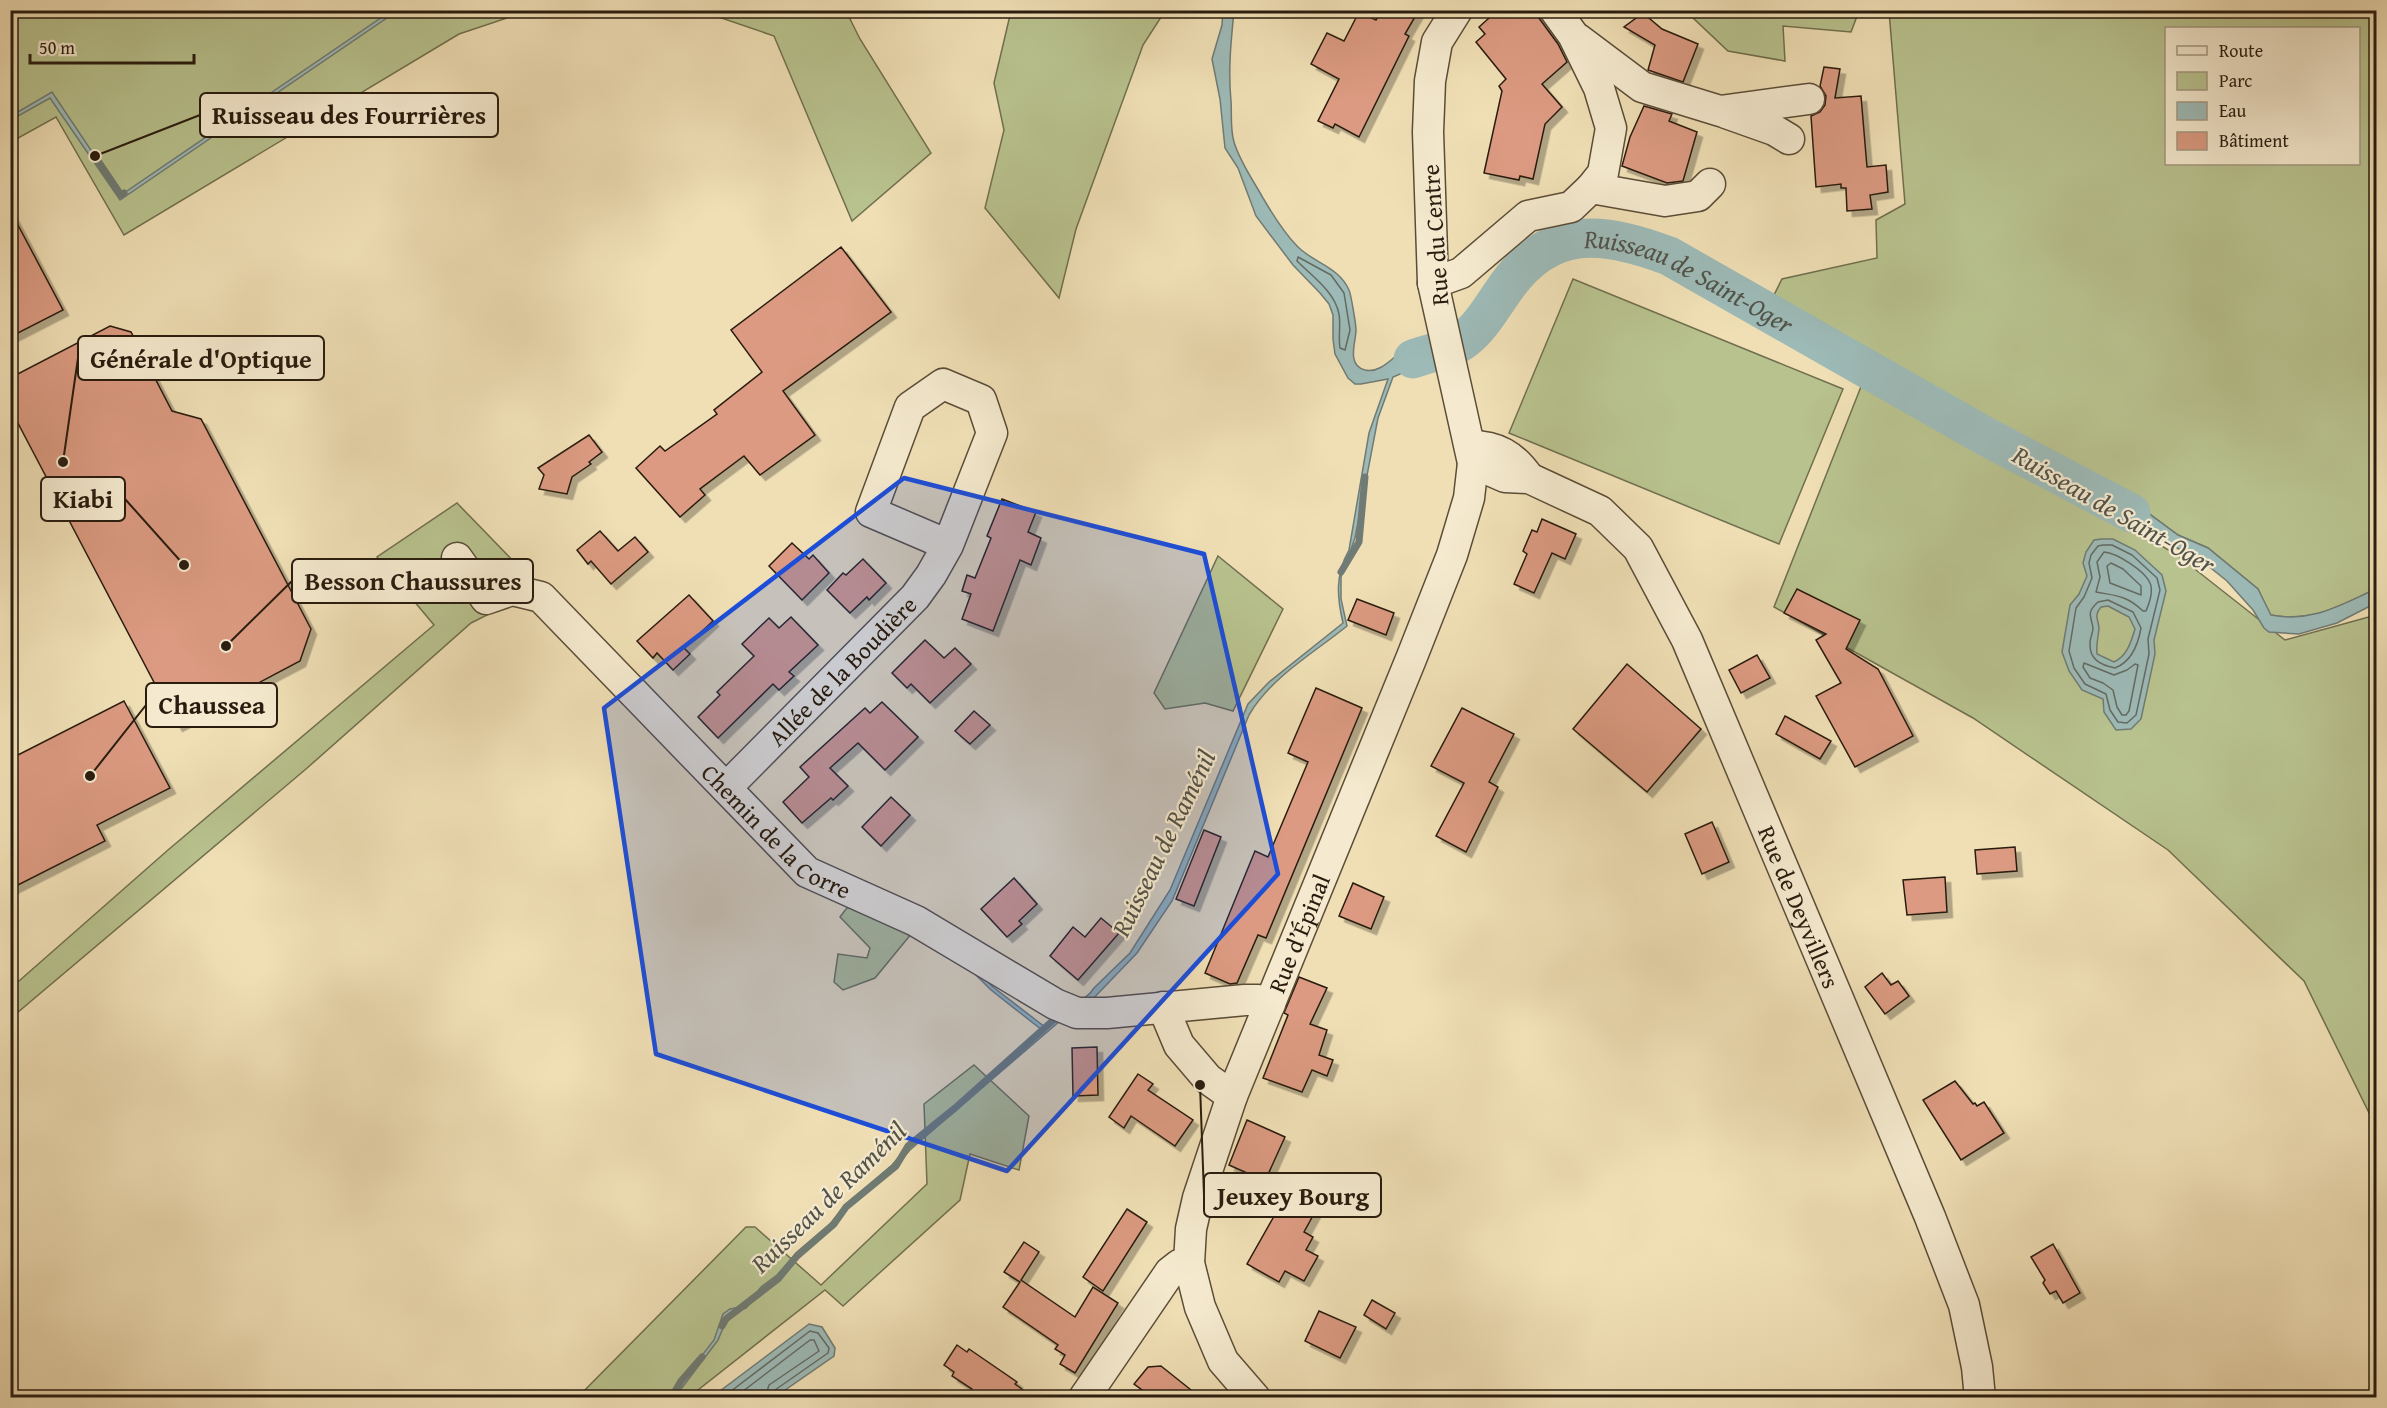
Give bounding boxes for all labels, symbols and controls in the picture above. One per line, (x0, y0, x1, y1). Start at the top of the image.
scale bar (30, 27, 194, 65)
legend (2165, 27, 2360, 165)
text: 50 m (39, 34, 75, 61)
text: Route (2219, 37, 2263, 64)
text: Parc (2219, 67, 2252, 94)
callout: Ruisseau des Fourrières (200, 93, 498, 137)
text: Ruisseau des Fourrières (212, 95, 486, 134)
text: Eau (2219, 97, 2247, 124)
text: Bâtiment (2219, 127, 2289, 154)
street label: Rue du Centre (1413, 163, 1457, 307)
water label: Ruisseau de Saint-Oger (1583, 219, 1802, 343)
callout: Générale d'Optique (78, 336, 324, 380)
text: Générale d'Optique (90, 339, 312, 378)
water label: Ruisseau de Saint-Oger (2005, 435, 2224, 584)
callout: Kiabi (41, 477, 125, 521)
text: Kiabi (53, 479, 113, 518)
callout: Besson Chaussures (292, 559, 533, 603)
text: Besson Chaussures (304, 561, 522, 600)
street label: Allée de la Boudière (760, 588, 925, 754)
callout: Chaussea (146, 683, 277, 727)
text: Chaussea (159, 685, 266, 724)
water label: Ruisseau de Raménil (1100, 743, 1225, 944)
street label: Chemin de la Corre (694, 756, 857, 907)
street label: Rue de Deyvillers (1750, 820, 1849, 994)
street label: Rue d’Épinal (1259, 869, 1339, 998)
water label: Ruisseau de Raménil (741, 1112, 915, 1282)
callout: Jeuxey Bourg (1204, 1173, 1381, 1217)
text: Jeuxey Bourg (1213, 1176, 1369, 1215)

